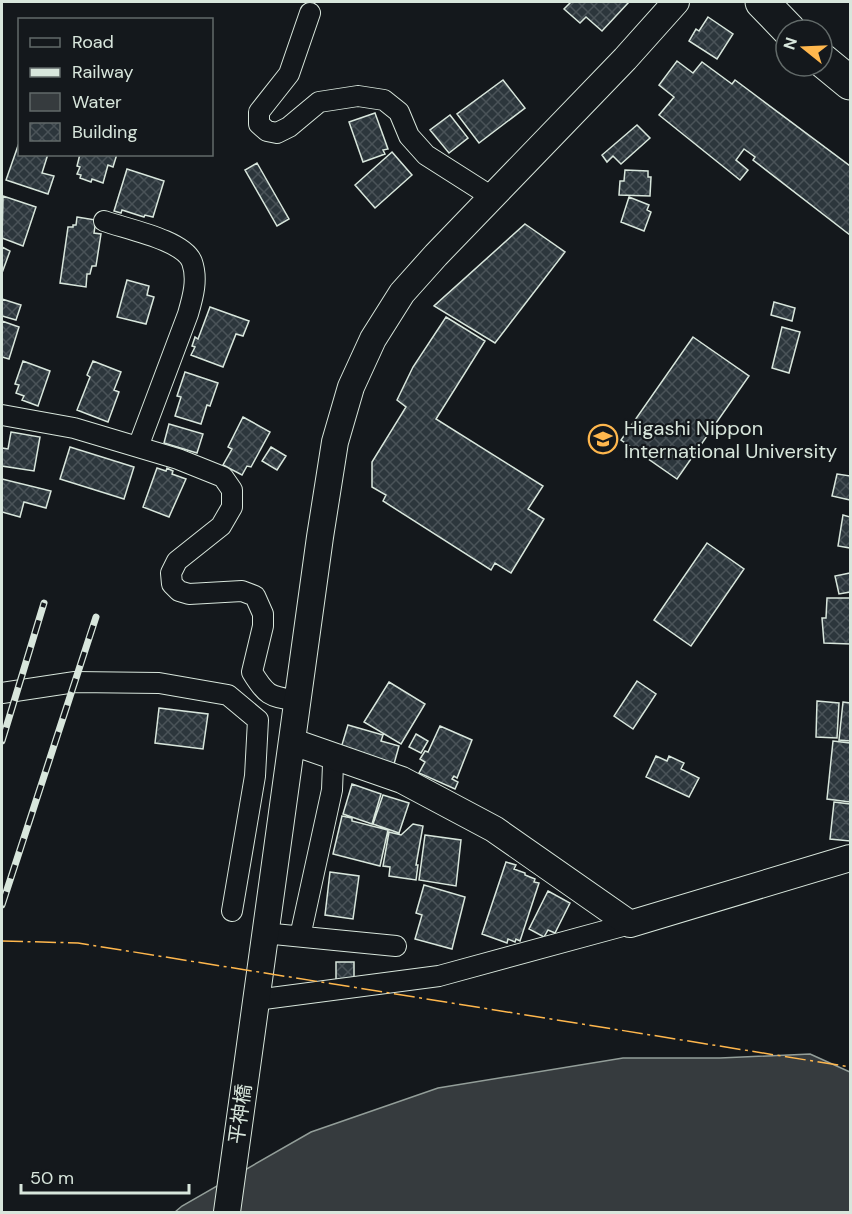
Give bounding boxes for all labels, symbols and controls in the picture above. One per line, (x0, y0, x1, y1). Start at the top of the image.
legend (18, 18, 213, 156)
north arrow (774, 18, 834, 78)
text: Road (72, 30, 114, 54)
text: N (778, 35, 802, 52)
text: Railway (72, 60, 134, 84)
text: Water (72, 90, 122, 114)
text: Building (72, 120, 137, 144)
place label: Higashi Nippon International University (624, 415, 837, 464)
school or university icon: Higashi Nippon International University (587, 423, 619, 455)
street label: 平神橋 (223, 1082, 257, 1146)
scale bar (21, 1157, 189, 1195)
text: 50 m (30, 1166, 74, 1190)

